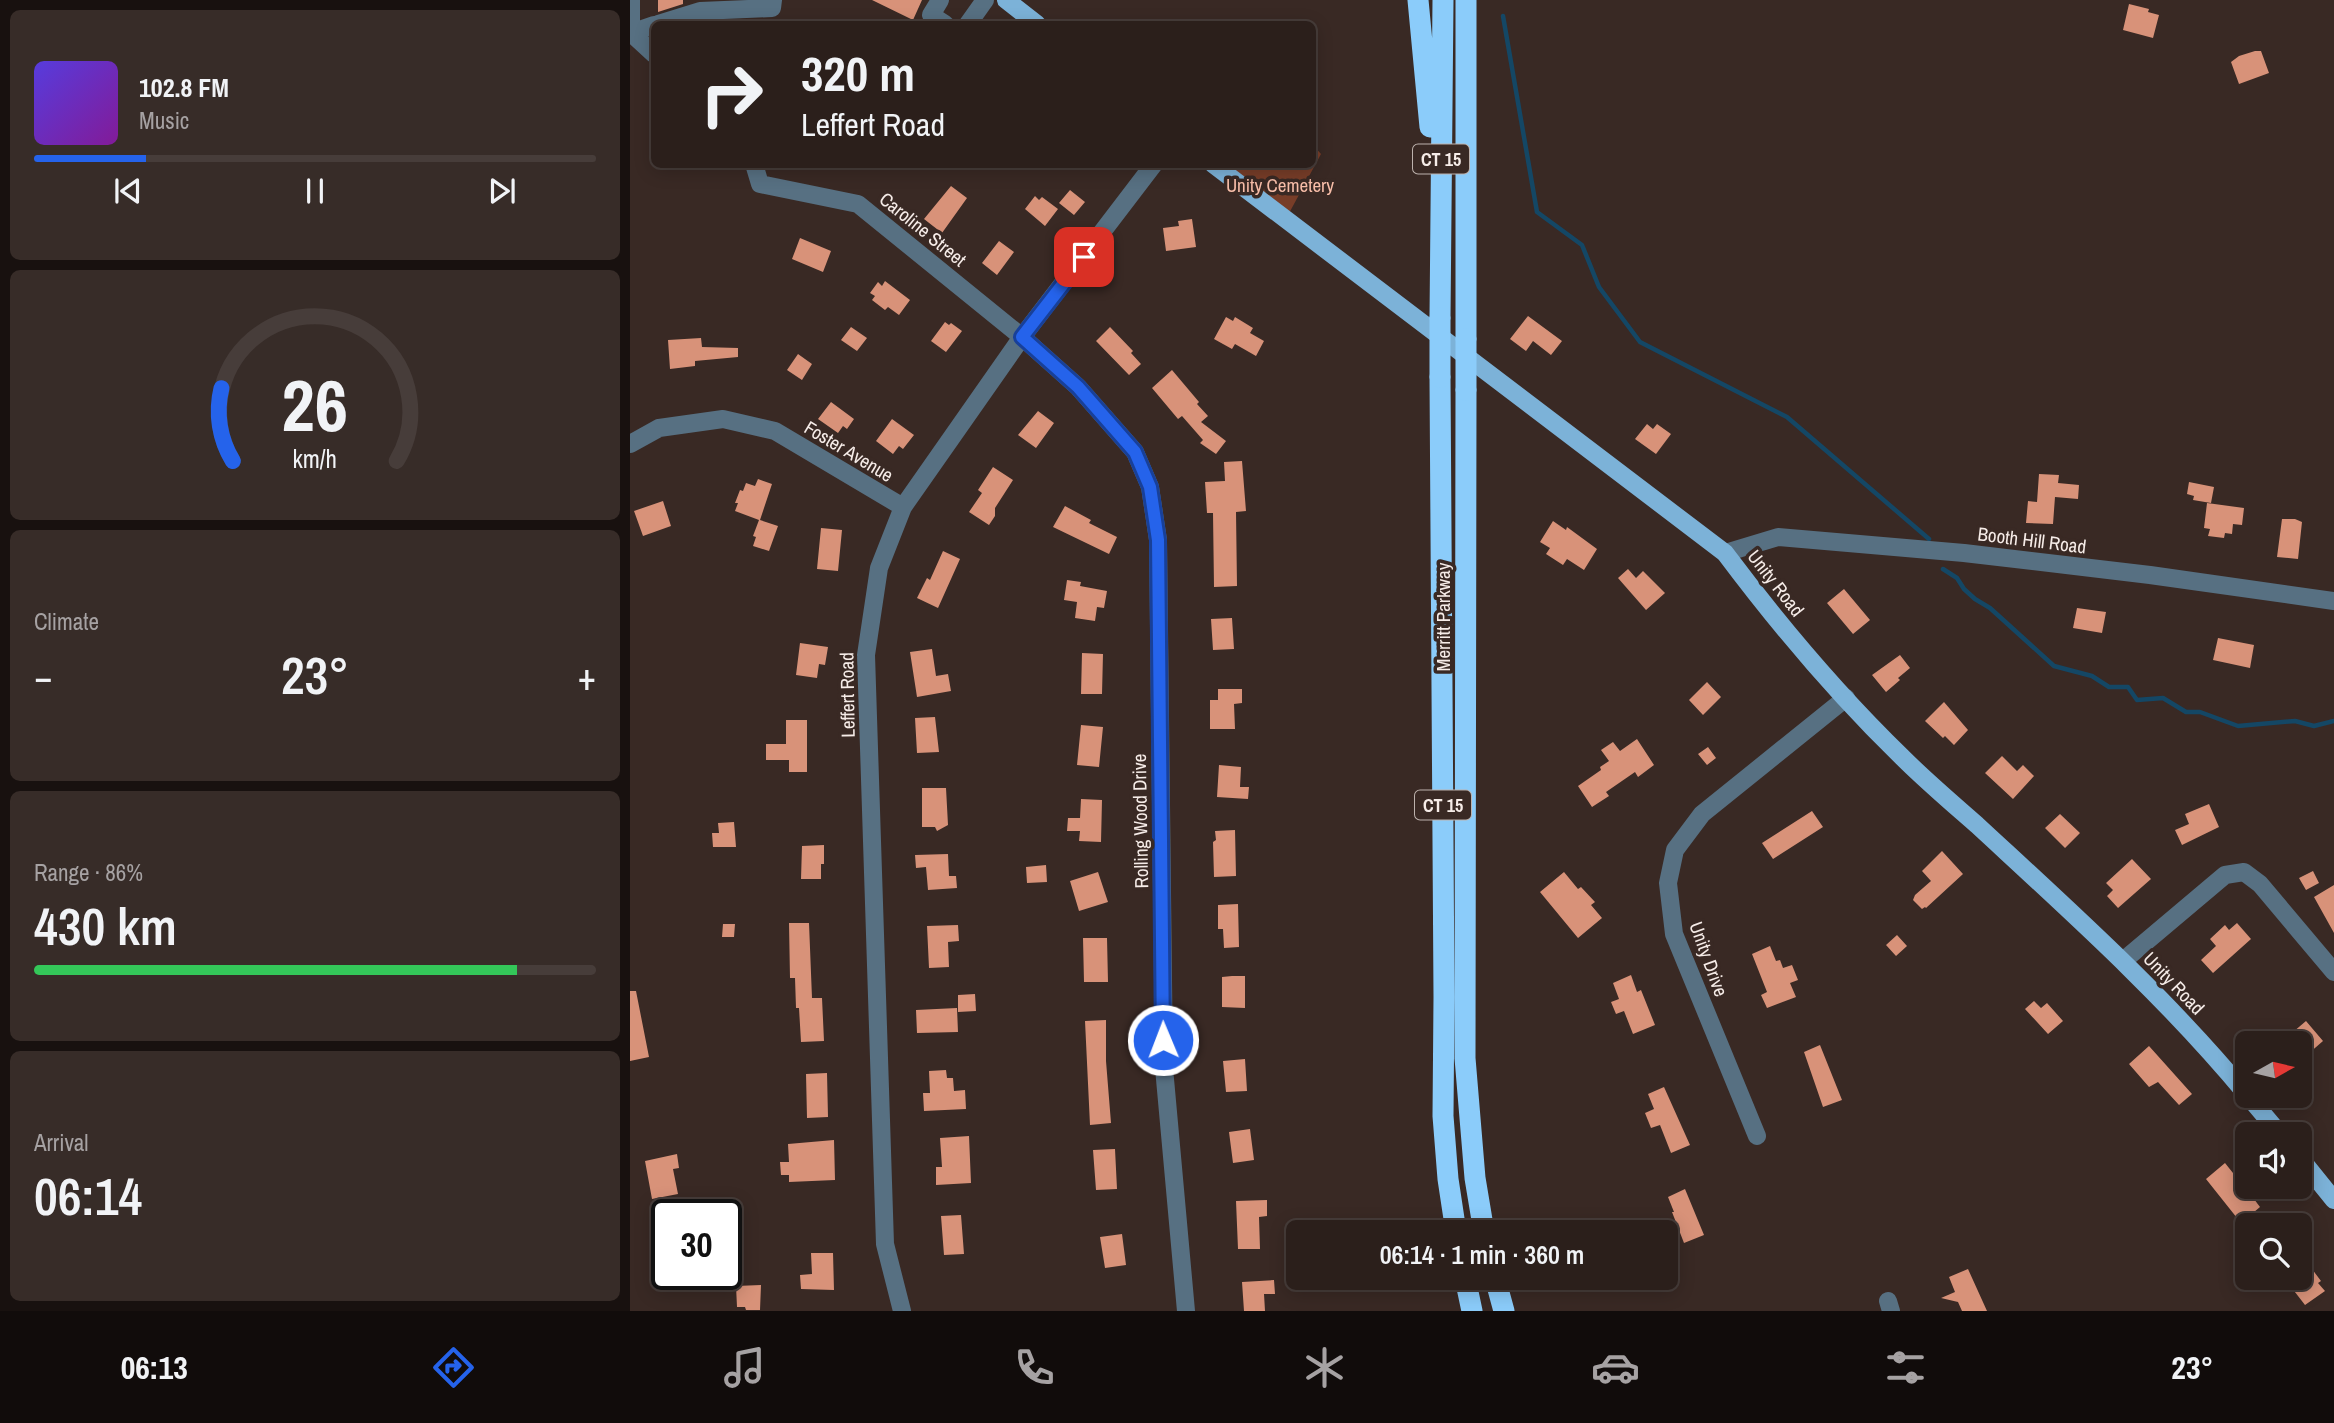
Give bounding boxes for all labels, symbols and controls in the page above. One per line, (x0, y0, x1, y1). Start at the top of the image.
text: 320 m (801, 40, 915, 106)
icon: right (686, 49, 777, 140)
text: 102.8 FM (139, 70, 229, 105)
text: Leffert Road (801, 103, 945, 146)
text: Music (139, 105, 189, 136)
road number: CT 15 (1413, 144, 1469, 174)
icon: previous (109, 172, 147, 210)
icon: pause (296, 172, 334, 210)
icon: next (483, 172, 521, 210)
park label: Unity Cemetery (1226, 172, 1334, 198)
street label: Caroline Street (874, 186, 972, 272)
pin (1054, 227, 1114, 287)
icon: arrive (1065, 238, 1103, 276)
text: 26 (282, 357, 348, 455)
street label: Foster Avenue (800, 414, 898, 488)
text: km/h (293, 442, 337, 476)
street label: Booth Hill Road (1976, 520, 2088, 560)
street label: Unity Road (1742, 544, 1810, 622)
street label: Merritt Parkway (1430, 562, 1456, 672)
text: Climate (34, 606, 99, 637)
text: 23° (281, 640, 349, 710)
text: − (34, 651, 52, 702)
text: + (578, 651, 596, 702)
street label: Leffert Road (833, 652, 861, 738)
street label: Rolling Wood Drive (1126, 753, 1154, 889)
road number: CT 15 (1415, 790, 1471, 820)
text: Range · 86% (34, 857, 143, 888)
text: 430 km (34, 891, 177, 961)
street label: Unity Drive (1683, 918, 1735, 1000)
street label: Unity Road (2138, 946, 2210, 1020)
position arrow (1126, 1003, 1200, 1077)
north arrow (2235, 1031, 2312, 1108)
map controls (2235, 1031, 2312, 1290)
button: sound (2235, 1122, 2312, 1199)
text: Arrival (34, 1127, 89, 1158)
text: 06:14 (34, 1161, 142, 1231)
speed limit sign: 30 (651, 1199, 742, 1290)
button: search (2235, 1213, 2312, 1290)
text: 06:14 · 1 min · 360 m (1380, 1237, 1584, 1272)
icon: directions (429, 1343, 478, 1392)
icon: music (720, 1343, 769, 1392)
icon: phone (1010, 1343, 1059, 1392)
icon: climate (1300, 1343, 1349, 1392)
icon: car (1591, 1343, 1640, 1392)
icon: filters (1881, 1343, 1930, 1392)
text: 06:13 (121, 1346, 188, 1389)
text: 23° (2171, 1346, 2213, 1389)

